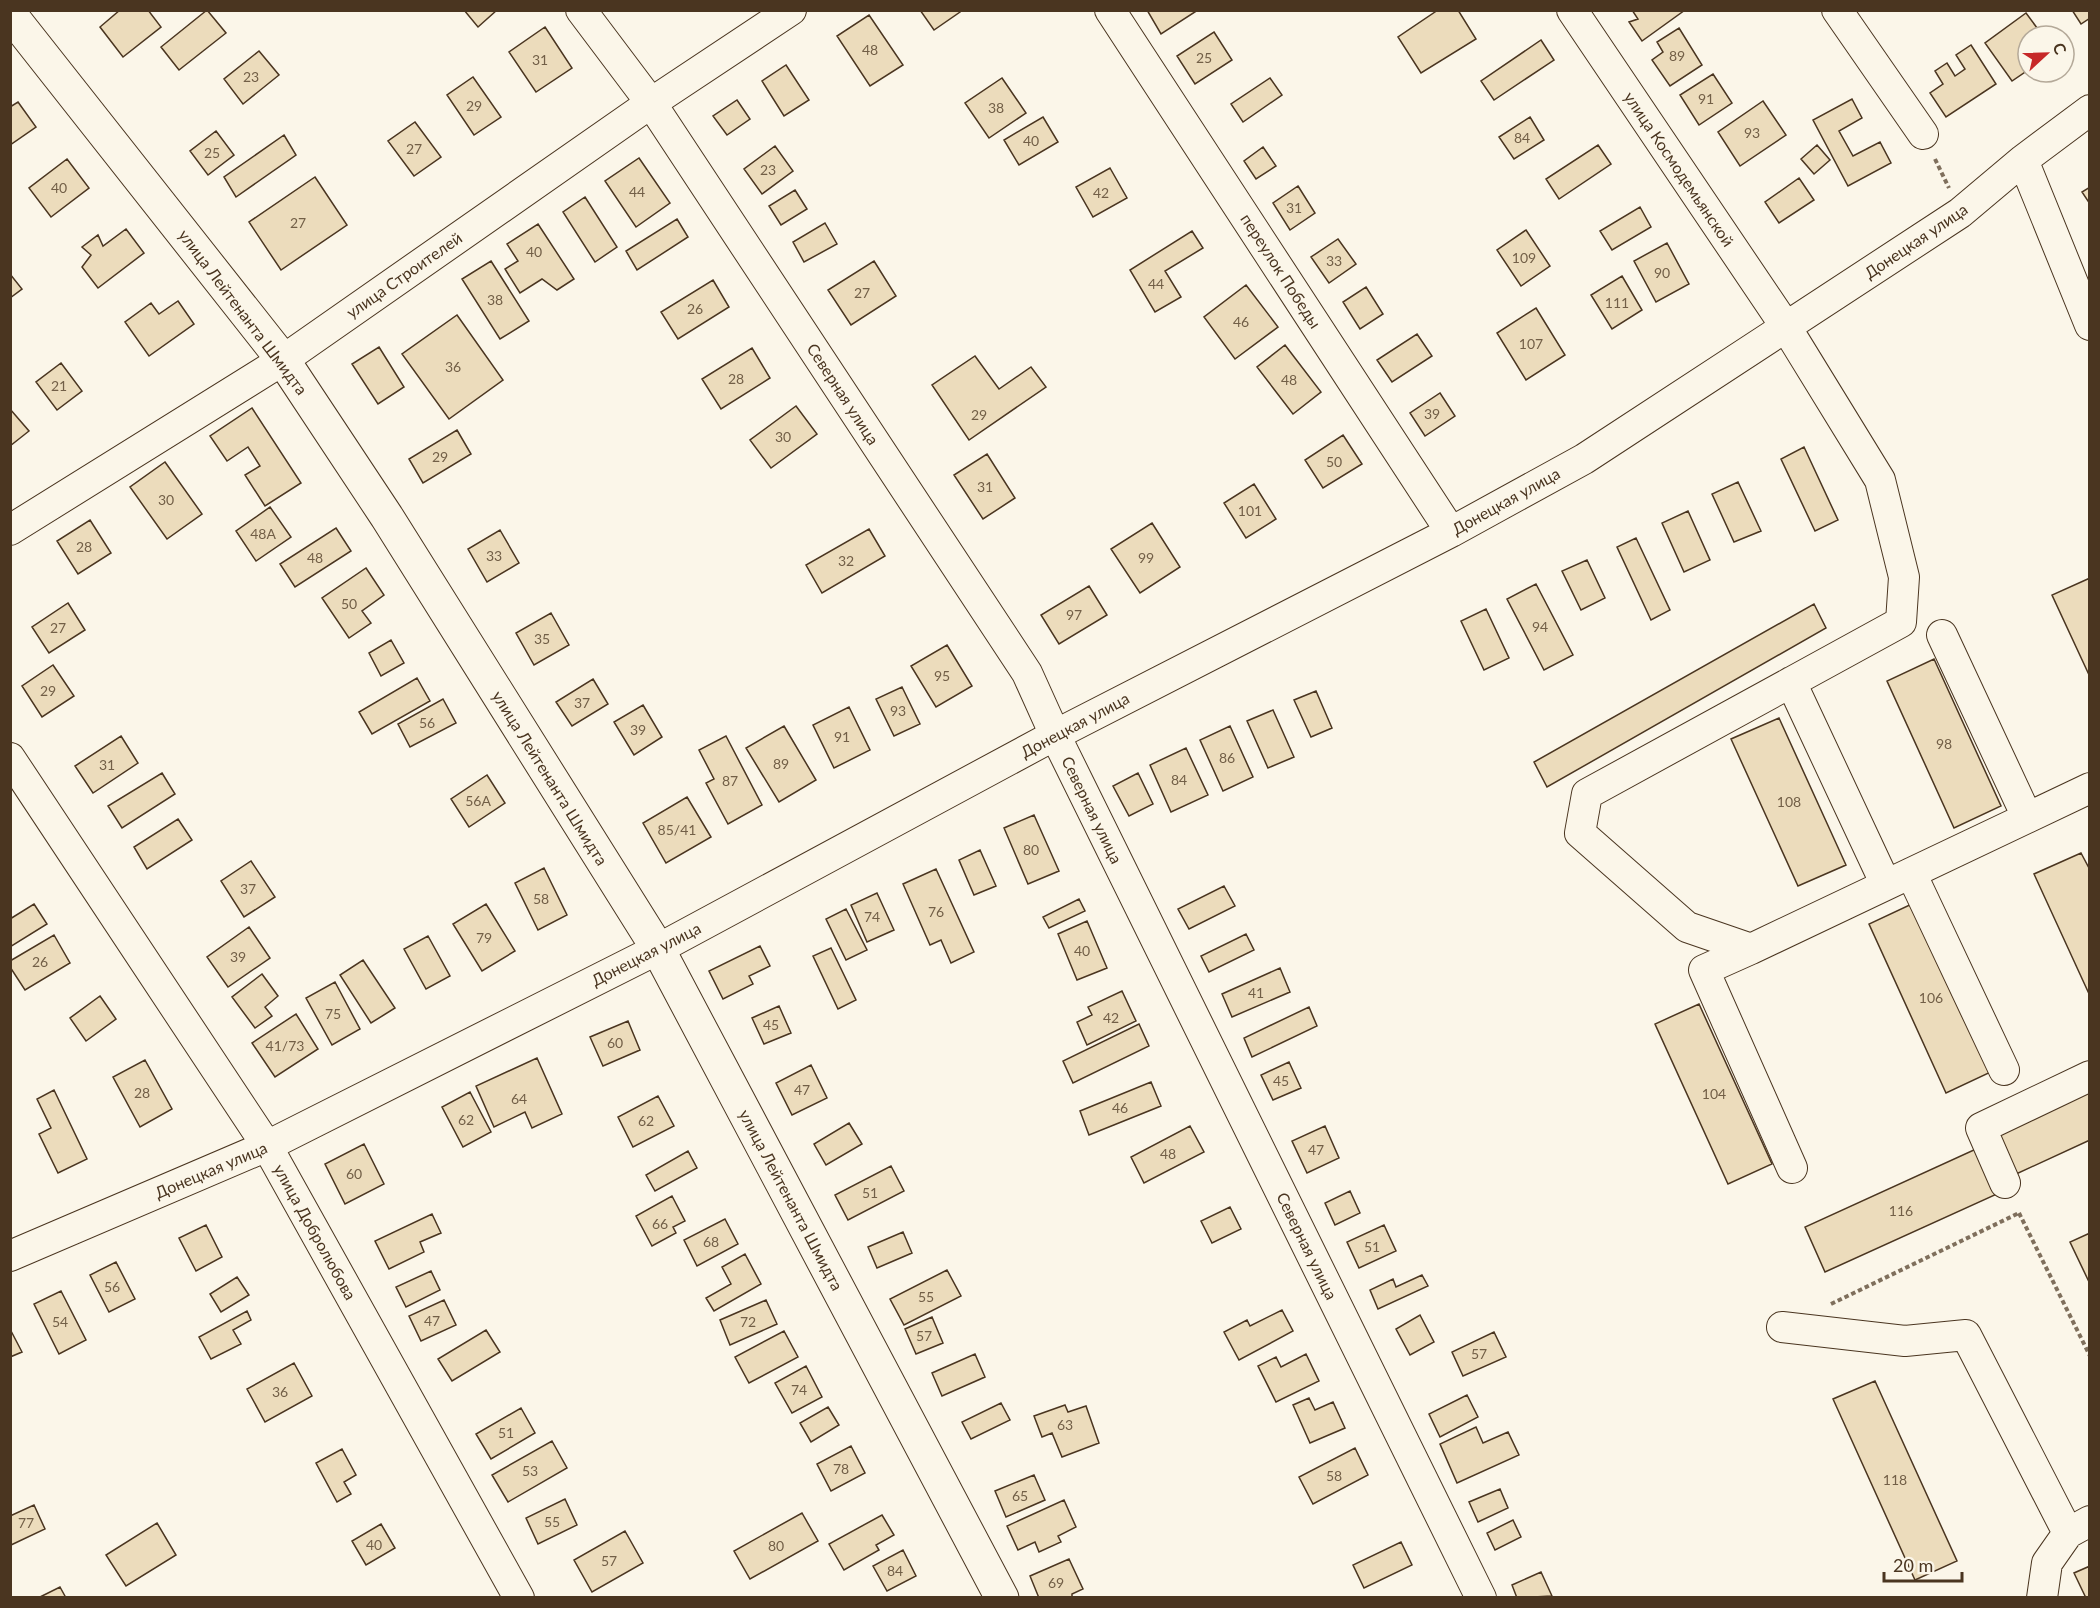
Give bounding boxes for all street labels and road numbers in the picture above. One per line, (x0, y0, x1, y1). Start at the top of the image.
street label: улица Космодемьянской (1620, 88, 1738, 250)
street label: Донецкая улица (1861, 199, 1971, 282)
street label: переулок Победы (1237, 210, 1326, 332)
street label: улица Лейтенанта Шмидта (175, 225, 312, 398)
street label: улица Строителей (342, 228, 465, 322)
street label: Северная улица (804, 339, 883, 448)
street label: Донецкая улица (1449, 463, 1563, 538)
street label: улица Лейтенанта Шмидта (489, 687, 612, 868)
street label: Донецкая улица (1017, 688, 1132, 761)
street label: Северная улица (1058, 753, 1127, 867)
street label: Донецкая улица (588, 918, 704, 989)
street label: улица Лейтенанта Шмидта (736, 1106, 847, 1293)
street label: Донецкая улица (152, 1137, 270, 1202)
street label: улица Добролюбова (270, 1161, 361, 1303)
street label: Северная улица (1273, 1189, 1342, 1303)

